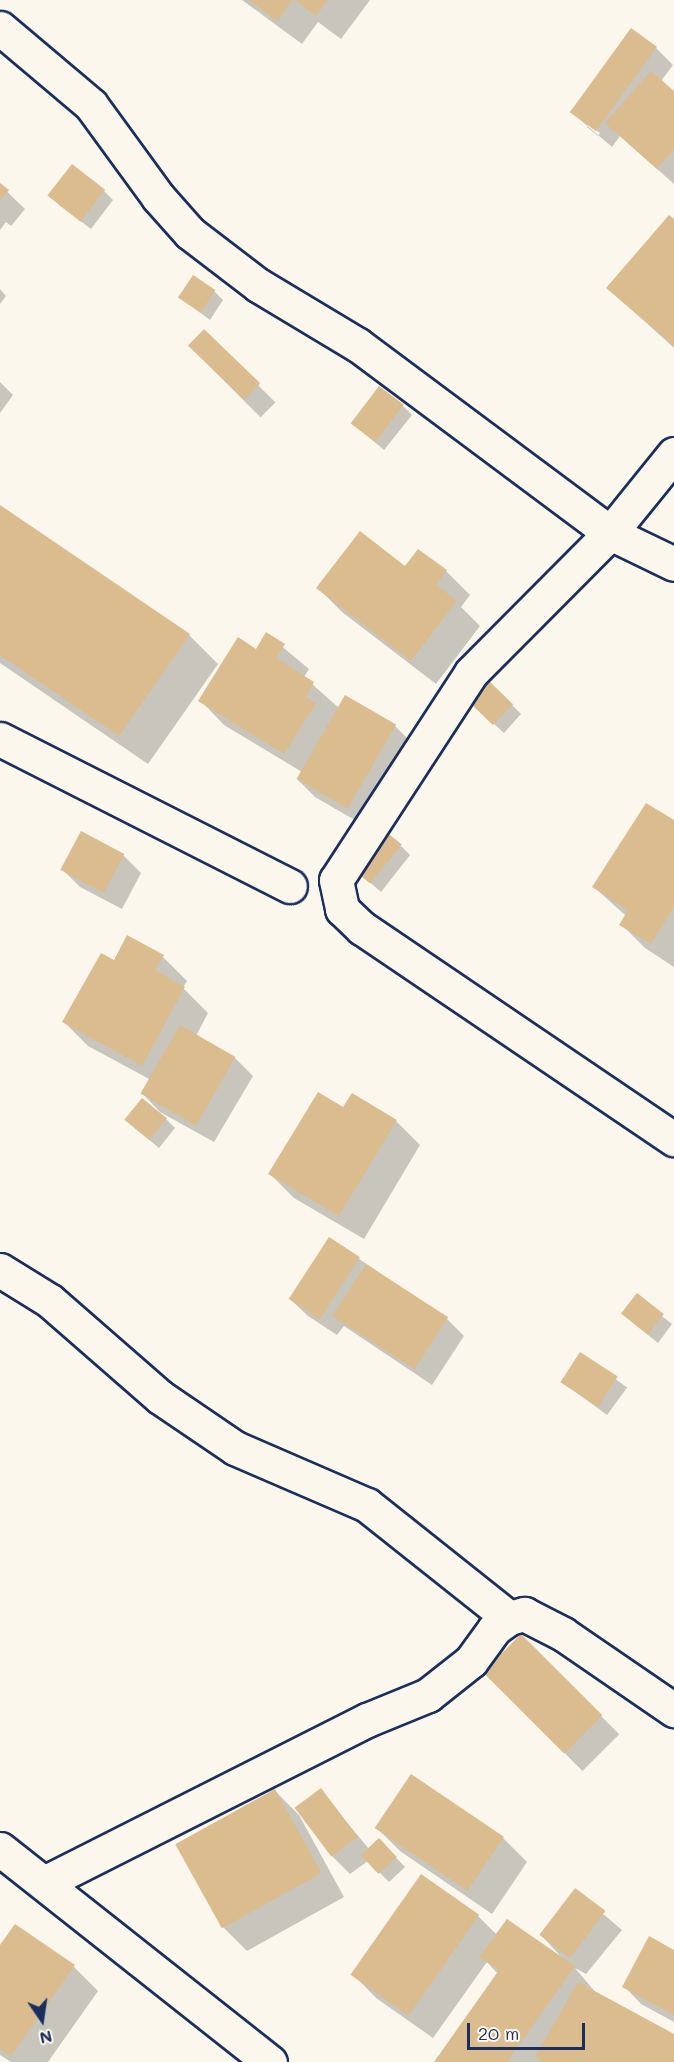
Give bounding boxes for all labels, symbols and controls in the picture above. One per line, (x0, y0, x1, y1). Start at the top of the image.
north arrow (12, 1990, 72, 2050)
scale bar (470, 2011, 588, 2049)
text: 20 m (478, 2021, 519, 2045)
text: N (38, 2026, 54, 2050)

